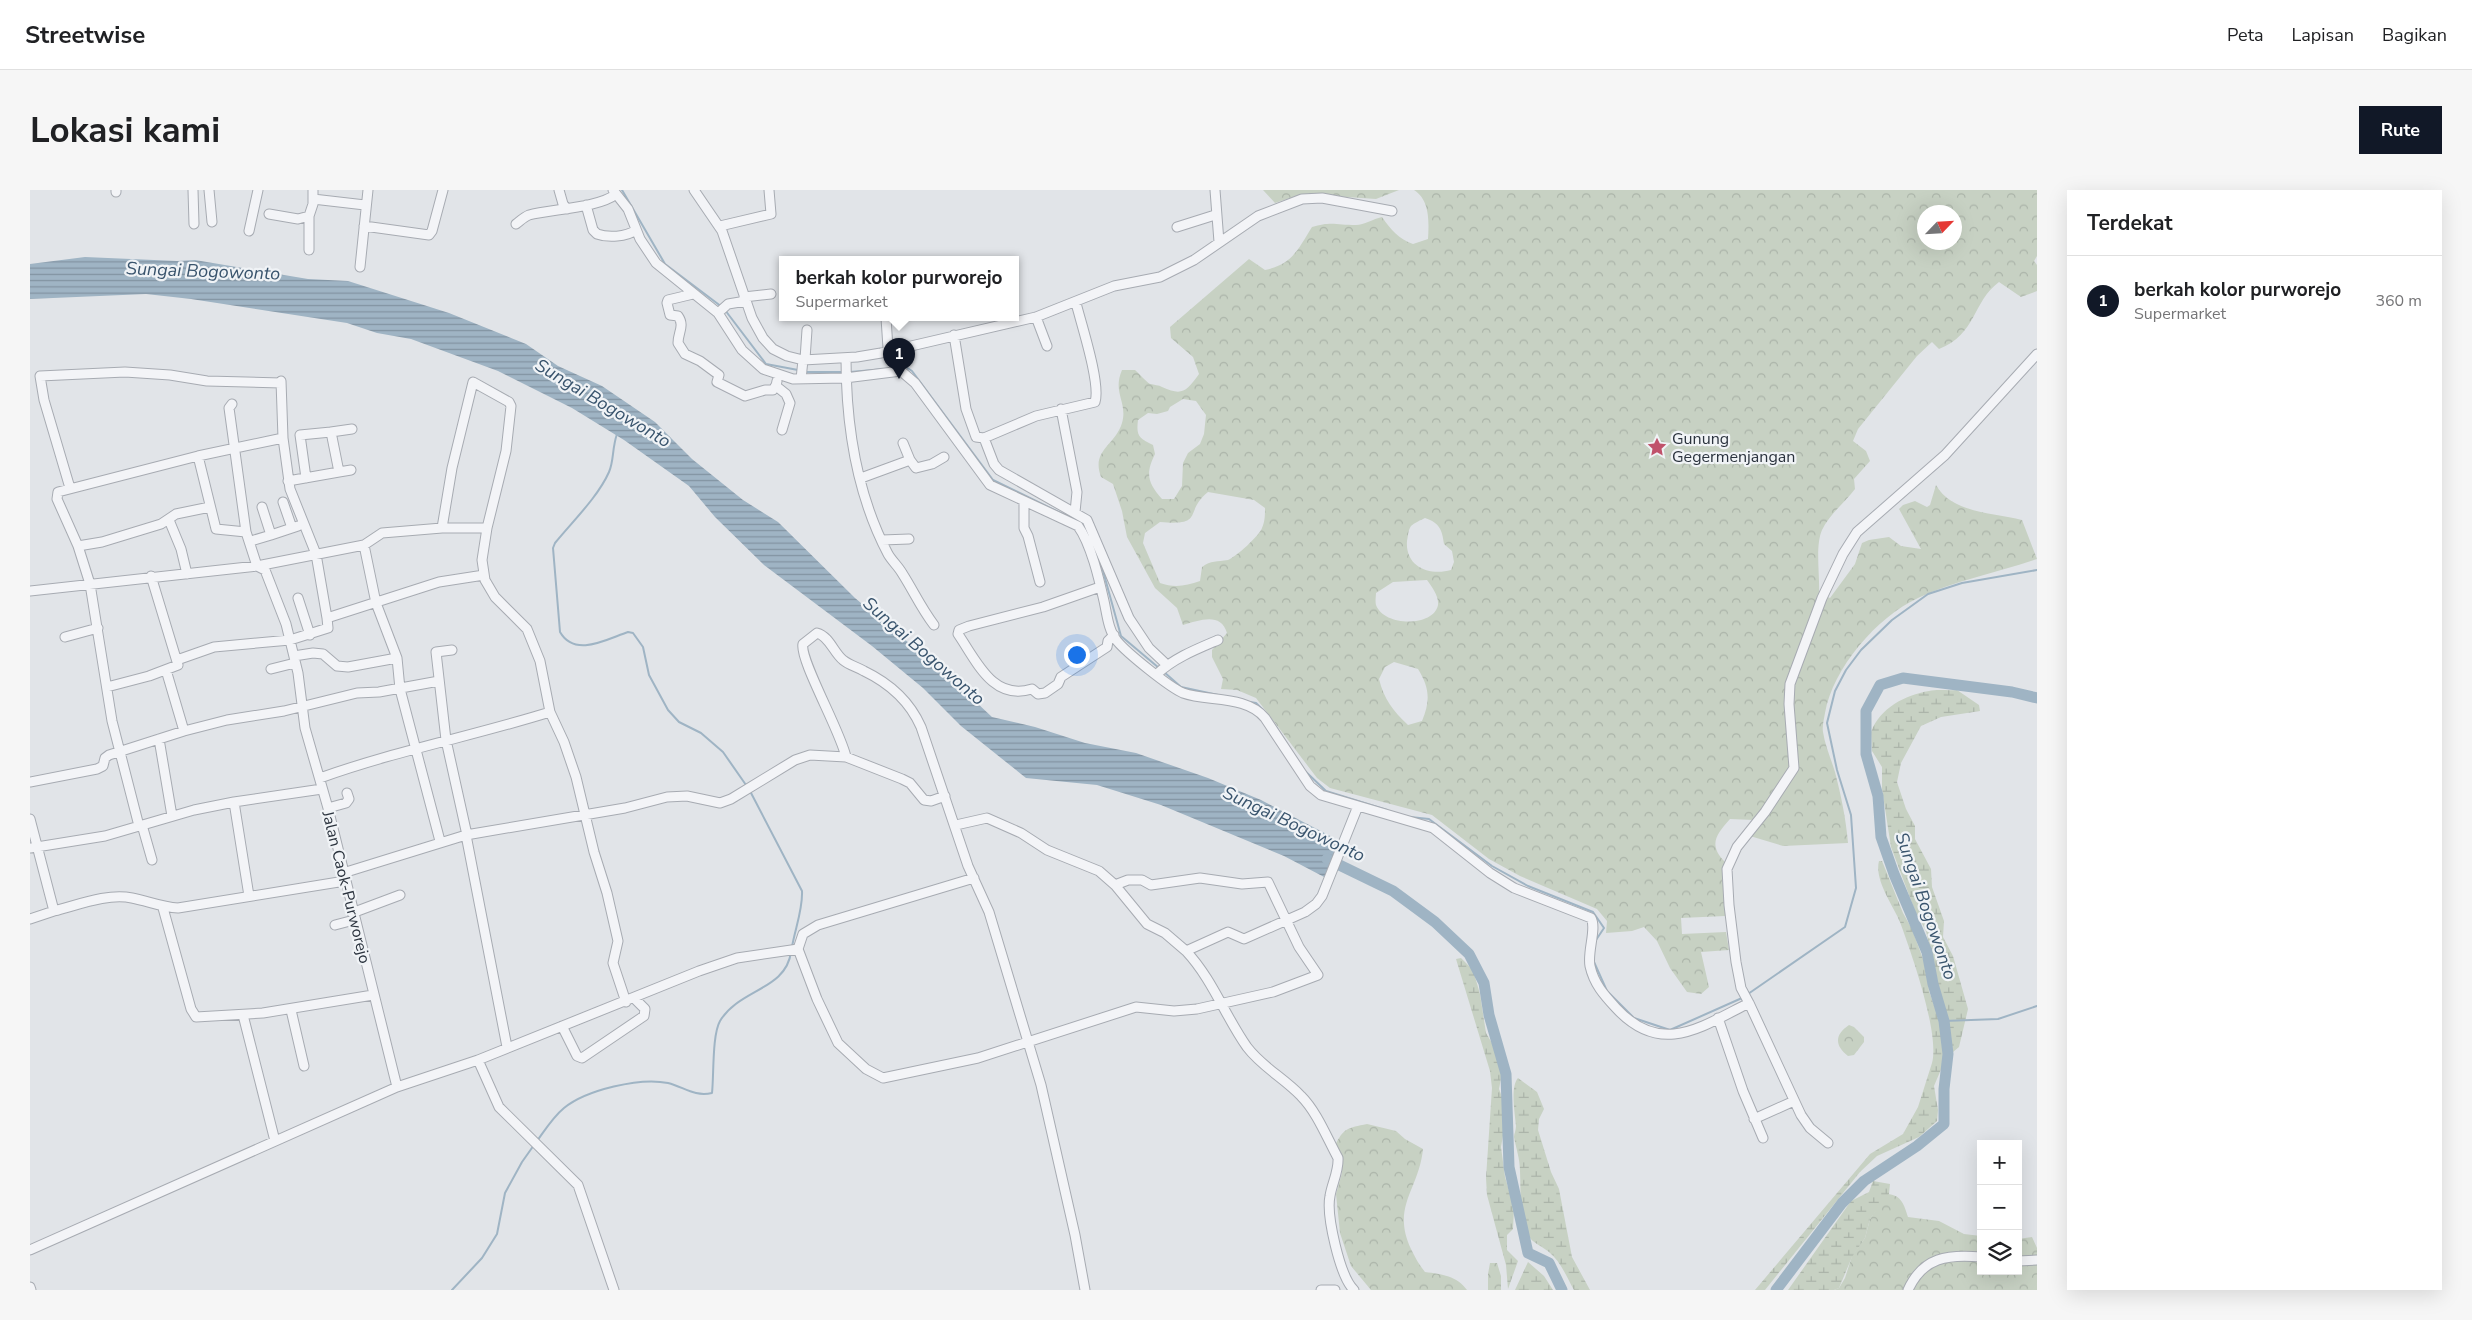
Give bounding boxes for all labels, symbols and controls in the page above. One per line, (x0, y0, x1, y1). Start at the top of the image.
text: Streetwise (25, 19, 145, 51)
text: Peta (2227, 23, 2263, 47)
text: Lapisan (2291, 23, 2354, 47)
text: Bagikan (2382, 23, 2447, 47)
button: Rute (2359, 106, 2442, 154)
text: Lokasi kami (30, 107, 220, 154)
north arrow (1917, 205, 1962, 250)
text: Terdekat (2087, 209, 2173, 237)
water label: Sungai Bogowonto (125, 256, 281, 286)
popup (779, 256, 1019, 321)
text: berkah kolor purworejo (795, 265, 1003, 291)
text: berkah kolor purworejo (2134, 277, 2341, 303)
text: 1 (2098, 290, 2108, 312)
text: 360 m (2375, 290, 2422, 312)
text: Supermarket (795, 291, 888, 313)
text: Supermarket (2134, 303, 2226, 325)
pin: 1 (883, 338, 915, 379)
water label: Sungai Bogowonto (531, 353, 675, 453)
place label: Gunung Gegermenjangan (1672, 428, 1795, 468)
place icon: Gunung Gegermenjangan (1646, 436, 1668, 458)
water label: Sungai Bogowonto (858, 591, 990, 711)
your location (1064, 642, 1090, 668)
water label: Sungai Bogowonto (1219, 781, 1369, 867)
street label: Jalan Caok-Purworejo (316, 808, 376, 966)
water label: Sungai Bogowonto (1890, 829, 1962, 983)
map controls (1977, 1140, 2022, 1275)
button: + (1977, 1140, 2022, 1185)
button: − (1977, 1185, 2022, 1230)
button: layers (1977, 1230, 2022, 1275)

